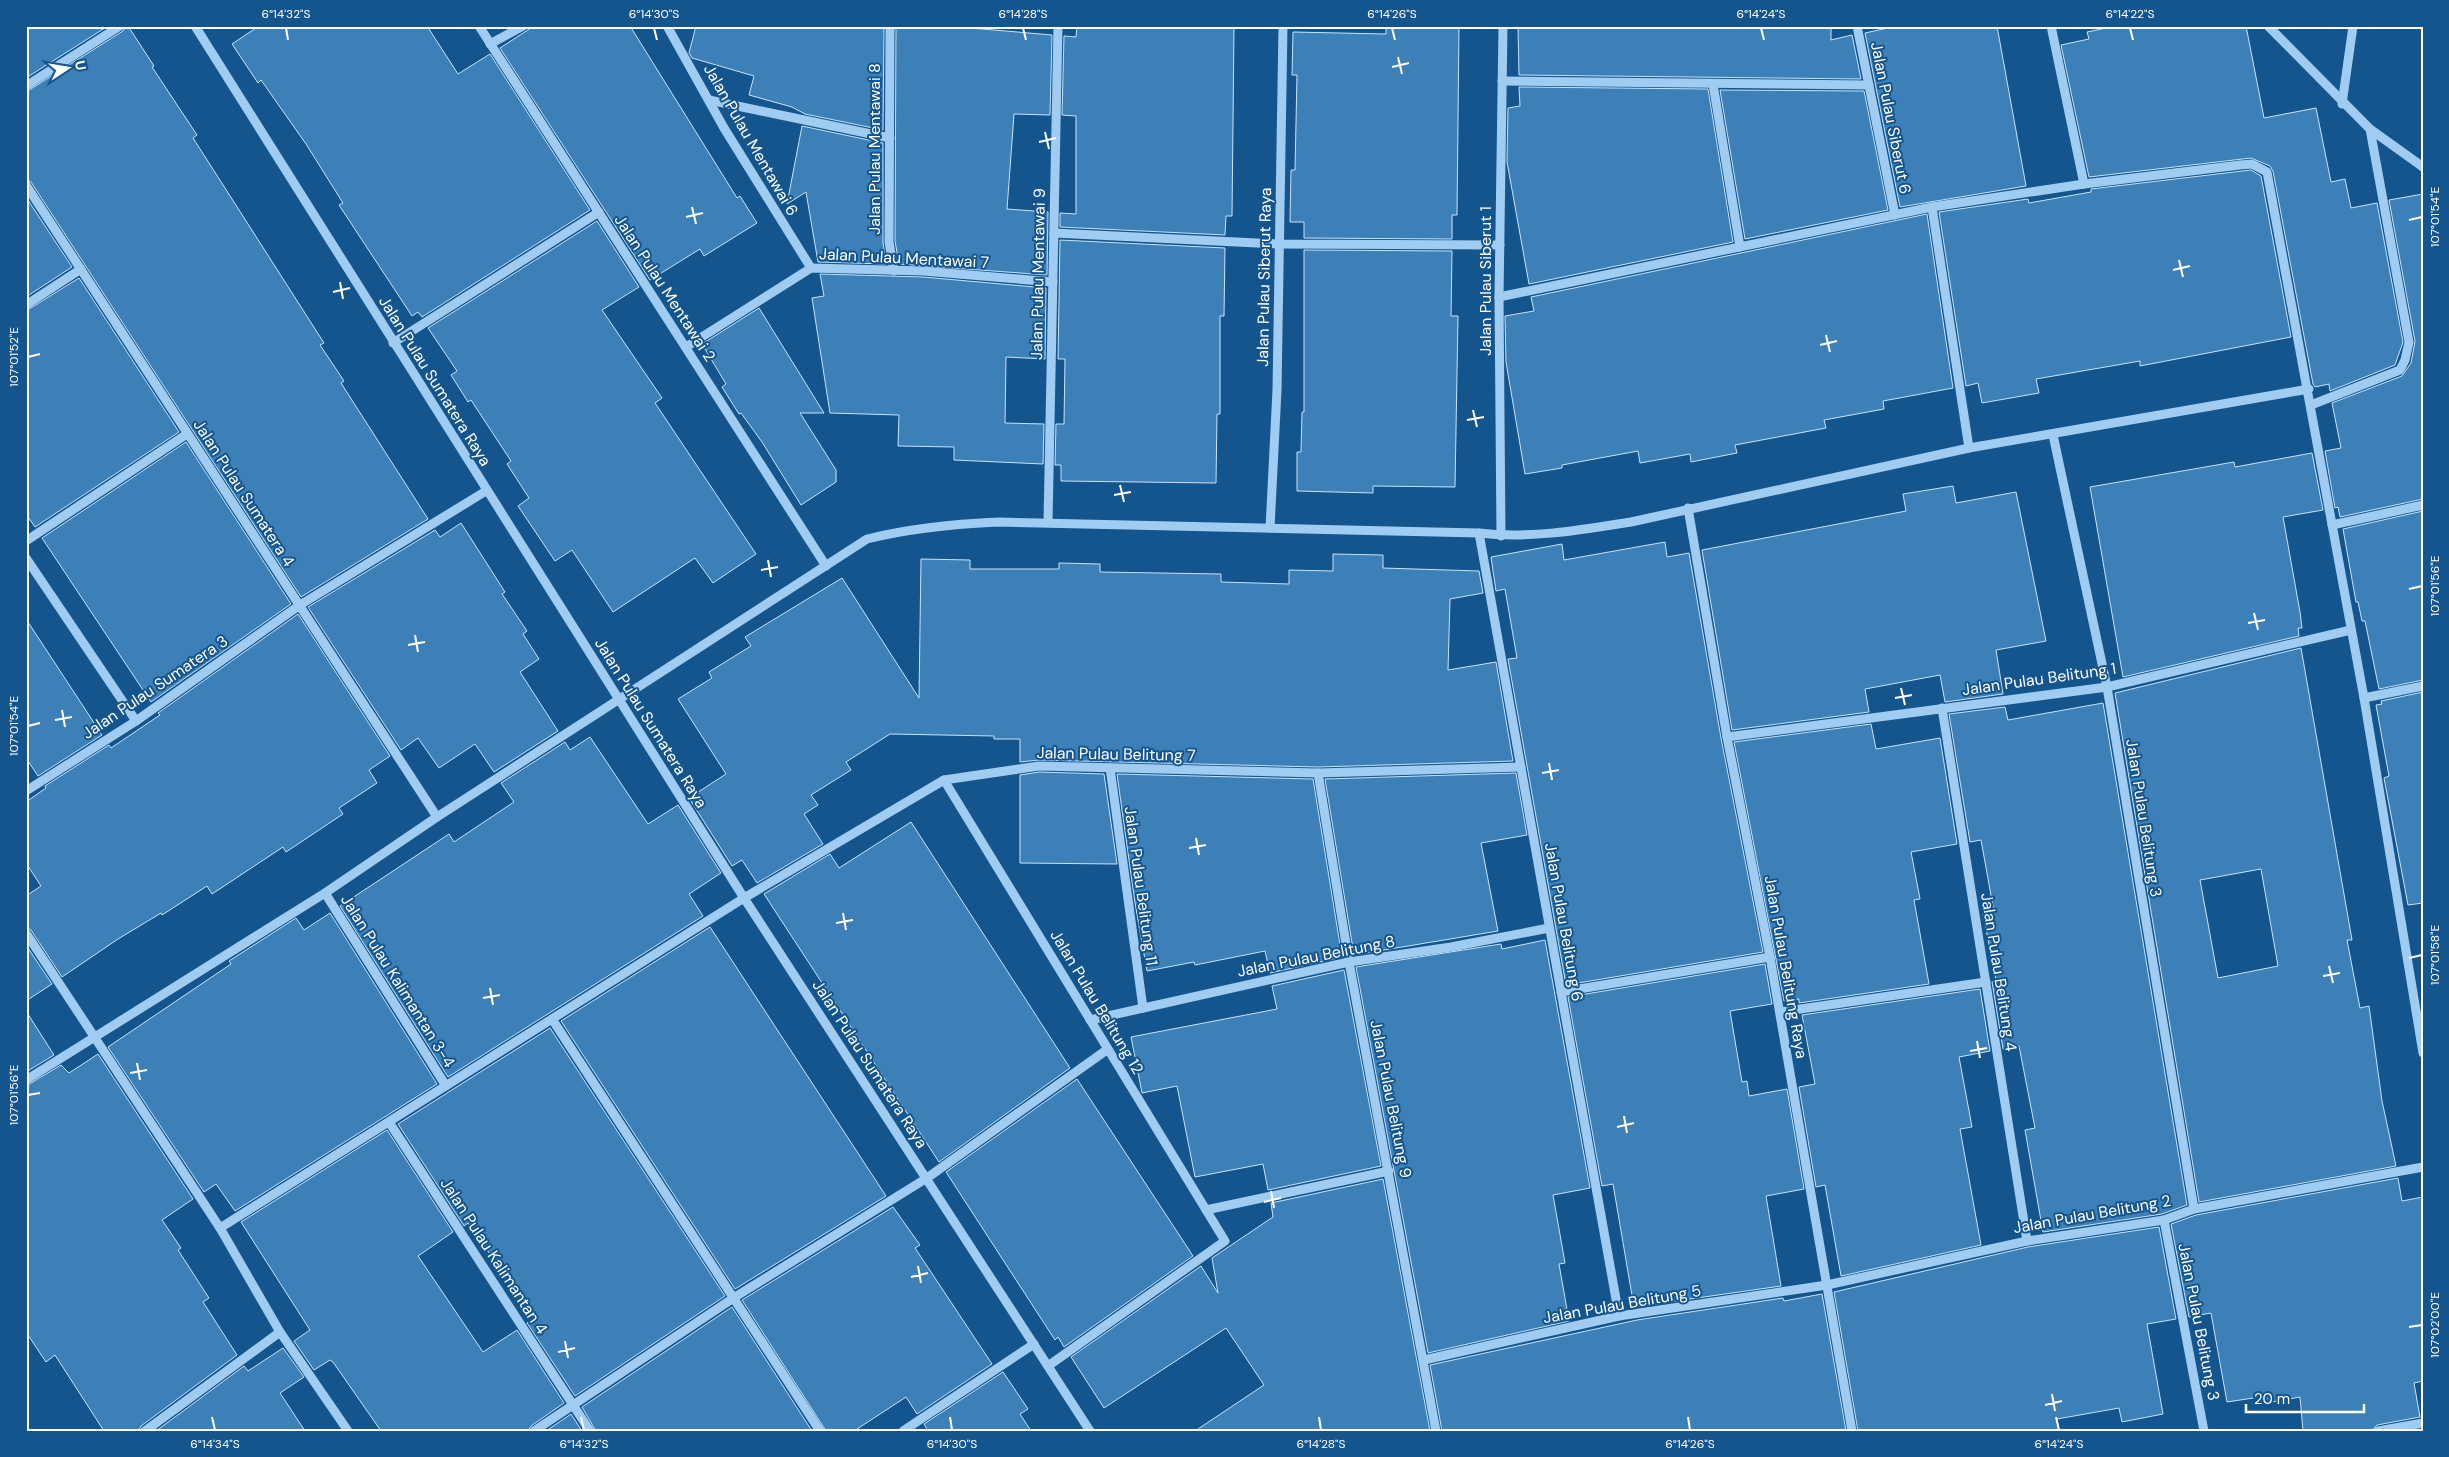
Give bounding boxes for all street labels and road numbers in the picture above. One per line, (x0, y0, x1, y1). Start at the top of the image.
street label: Jalan Pulau Siberut 6 (1866, 40, 1916, 196)
street label: Jalan Pulau Mentawai 6 (699, 60, 803, 220)
street label: Jalan Pulau Mentawai 8 (864, 63, 885, 235)
street label: Jalan Pulau Siberut Raya (1252, 187, 1276, 367)
street label: Jalan Pulau Mentawai 9 (1026, 188, 1050, 360)
street label: Jalan Pulau Siberut 1 (1475, 206, 1496, 356)
street label: Jalan Pulau Mentawai 2 (610, 211, 720, 365)
street label: Jalan Pulau Mentawai 7 (818, 243, 990, 273)
street label: Jalan Pulau Sumatera Raya (374, 292, 496, 470)
street label: Jalan Pulau Sumatera 4 (188, 415, 300, 571)
street label: Jalan Pulau Sumatera 3 (78, 630, 232, 744)
street label: Jalan Pulau Sumatera Raya (590, 634, 712, 812)
street label: Jalan Pulau Belitung 1 (1961, 658, 2117, 700)
street label: Jalan Pulau Belitung 3 (2121, 737, 2167, 899)
street label: Jalan Pulau Belitung 7 (1036, 742, 1196, 766)
street label: Jalan Pulau Belitung 11 (1119, 805, 1163, 967)
street label: Jalan Pulau Belitung 6 (1540, 841, 1588, 1003)
street label: Jalan Pulau Belitung Raya (1760, 874, 1812, 1060)
street label: Jalan Pulau Kalimantan 3-4 (336, 891, 460, 1072)
street label: Jalan Pulau Belitung 4 (1976, 891, 2022, 1053)
street label: Jalan Pulau Belitung 12 (1046, 926, 1148, 1078)
street label: Jalan Pulau Belitung 8 (1235, 930, 1397, 982)
street label: Jalan Pulau Sumatera Raya (808, 976, 932, 1152)
street label: Jalan Pulau Belitung 9 (1365, 1018, 1417, 1180)
street label: Jalan Pulau Kalimantan 4 (436, 1174, 553, 1338)
street label: Jalan Pulau Belitung 2 (2012, 1190, 2172, 1238)
street label: Jalan Pulau Belitung 3 (2173, 1241, 2225, 1403)
street label: Jalan Pulau Belitung 5 (1541, 1280, 1703, 1328)

